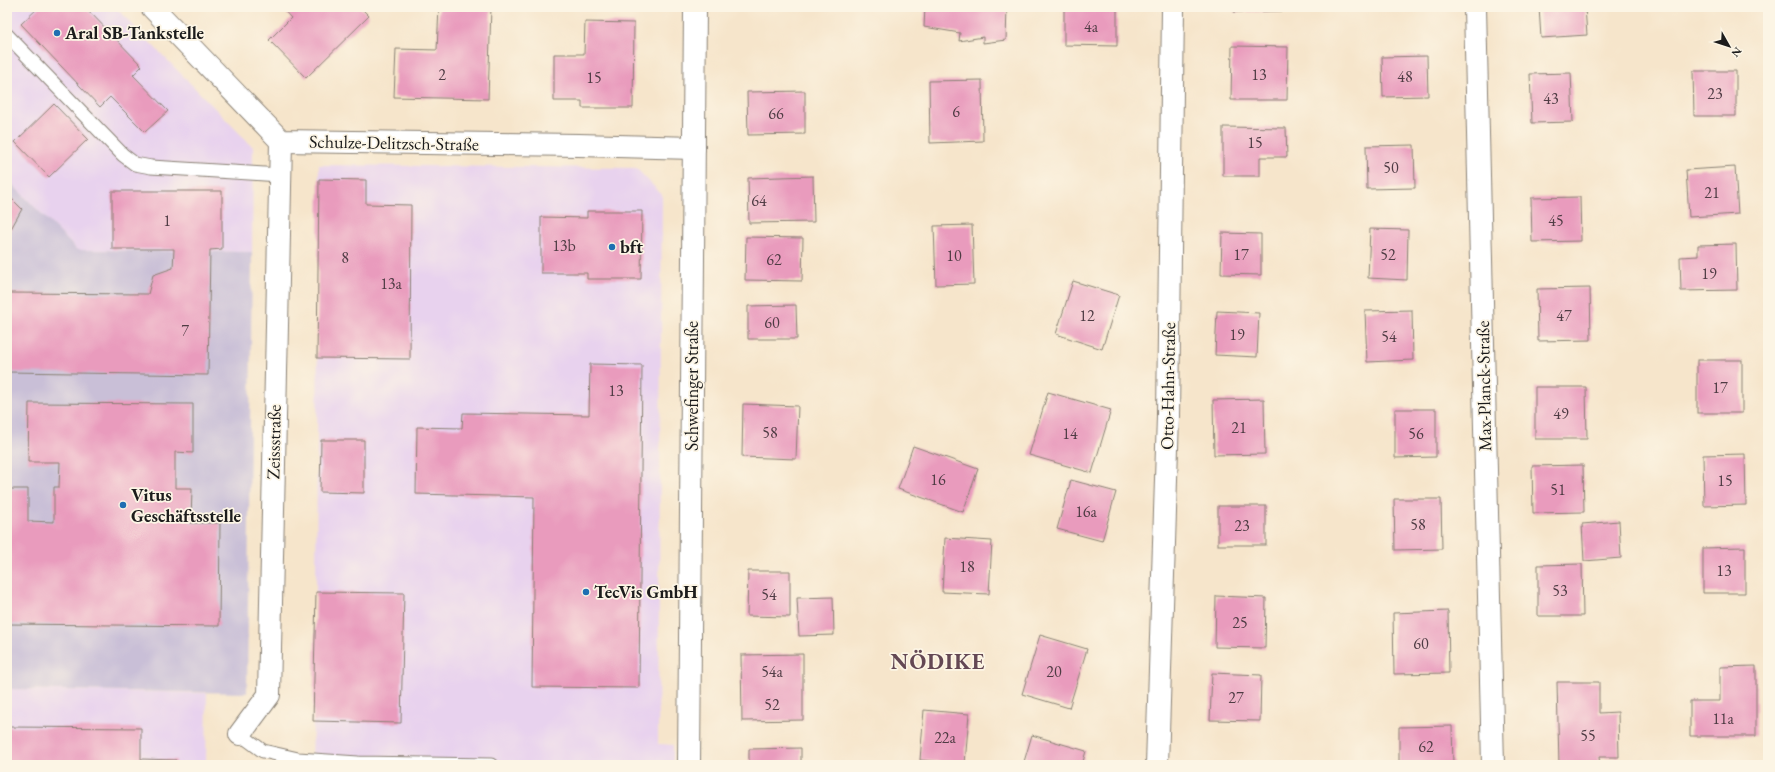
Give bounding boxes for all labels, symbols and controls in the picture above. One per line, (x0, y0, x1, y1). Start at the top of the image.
house number: 4a (1084, 16, 1099, 37)
place label: Aral SB-Tankstelle (64, 21, 205, 44)
north arrow (1709, 26, 1749, 66)
marker: Aral SB-Tankstelle (52, 28, 62, 38)
text: N (1728, 44, 1745, 60)
house number: 2 (438, 64, 446, 85)
house number: 13 (1251, 64, 1267, 85)
house number: 48 (1397, 66, 1413, 87)
house number: 15 (586, 67, 602, 88)
house number: 23 (1707, 83, 1723, 104)
house number: 43 (1543, 88, 1559, 109)
house number: 6 (952, 101, 960, 122)
house number: 66 (768, 103, 784, 124)
street label: Schulze-Delitzsch-Straße (309, 130, 479, 155)
house number: 15 (1247, 132, 1263, 153)
house number: 50 (1383, 157, 1399, 178)
house number: 21 (1704, 182, 1720, 203)
house number: 64 (751, 190, 767, 211)
house number: 1 (163, 210, 171, 231)
house number: 45 (1548, 210, 1564, 231)
house number: 13b (552, 235, 576, 256)
place label: bft (620, 235, 643, 258)
marker: bft (607, 242, 617, 252)
house number: 17 (1233, 244, 1249, 265)
house number: 52 (1380, 244, 1396, 265)
house number: 10 (946, 245, 962, 266)
house number: 8 (341, 247, 349, 268)
house number: 62 (766, 249, 782, 270)
house number: 19 (1701, 263, 1717, 284)
house number: 13a (380, 273, 402, 294)
house number: 12 (1079, 305, 1095, 326)
house number: 47 (1556, 305, 1572, 326)
house number: 60 (764, 312, 780, 333)
house number: 7 (181, 320, 189, 341)
street label: Max-Planck-Straße (1471, 320, 1496, 452)
street label: Schwefinger Straße (680, 321, 703, 451)
street label: Otto-Hahn-Straße (1155, 322, 1180, 450)
house number: 19 (1229, 324, 1245, 345)
house number: 54 (1381, 326, 1397, 347)
house number: 17 (1712, 377, 1728, 398)
house number: 13 (608, 380, 624, 401)
house number: 49 (1553, 403, 1569, 424)
street label: Zeissstraße (261, 404, 286, 480)
house number: 21 (1231, 417, 1247, 438)
house number: 58 (762, 422, 778, 443)
house number: 14 (1062, 423, 1078, 444)
house number: 56 (1408, 423, 1424, 444)
house number: 16 (930, 469, 946, 490)
house number: 15 (1717, 470, 1733, 491)
house number: 51 (1550, 479, 1566, 500)
place label: Vitus Geschäftsstelle (131, 483, 242, 527)
marker: Vitus Geschäftsstelle (118, 500, 128, 510)
house number: 16a (1075, 501, 1097, 522)
house number: 58 (1410, 514, 1426, 535)
house number: 23 (1234, 515, 1250, 536)
house number: 18 (959, 556, 975, 577)
house number: 13 (1716, 560, 1732, 581)
place label: TecVis GmbH (594, 580, 698, 603)
house number: 53 (1552, 580, 1568, 601)
house number: 54 (761, 584, 777, 605)
marker: TecVis GmbH (581, 587, 591, 597)
house number: 25 (1232, 612, 1248, 633)
house number: 60 (1413, 633, 1429, 654)
district label: NÖDIKE (891, 647, 985, 676)
house number: 54a (761, 661, 783, 682)
house number: 20 (1046, 661, 1062, 682)
house number: 27 (1228, 687, 1244, 708)
house number: 52 (764, 694, 780, 715)
house number: 11a (1712, 708, 1734, 729)
house number: 55 (1580, 725, 1596, 746)
house number: 22a (934, 727, 956, 748)
house number: 62 (1418, 736, 1434, 757)

